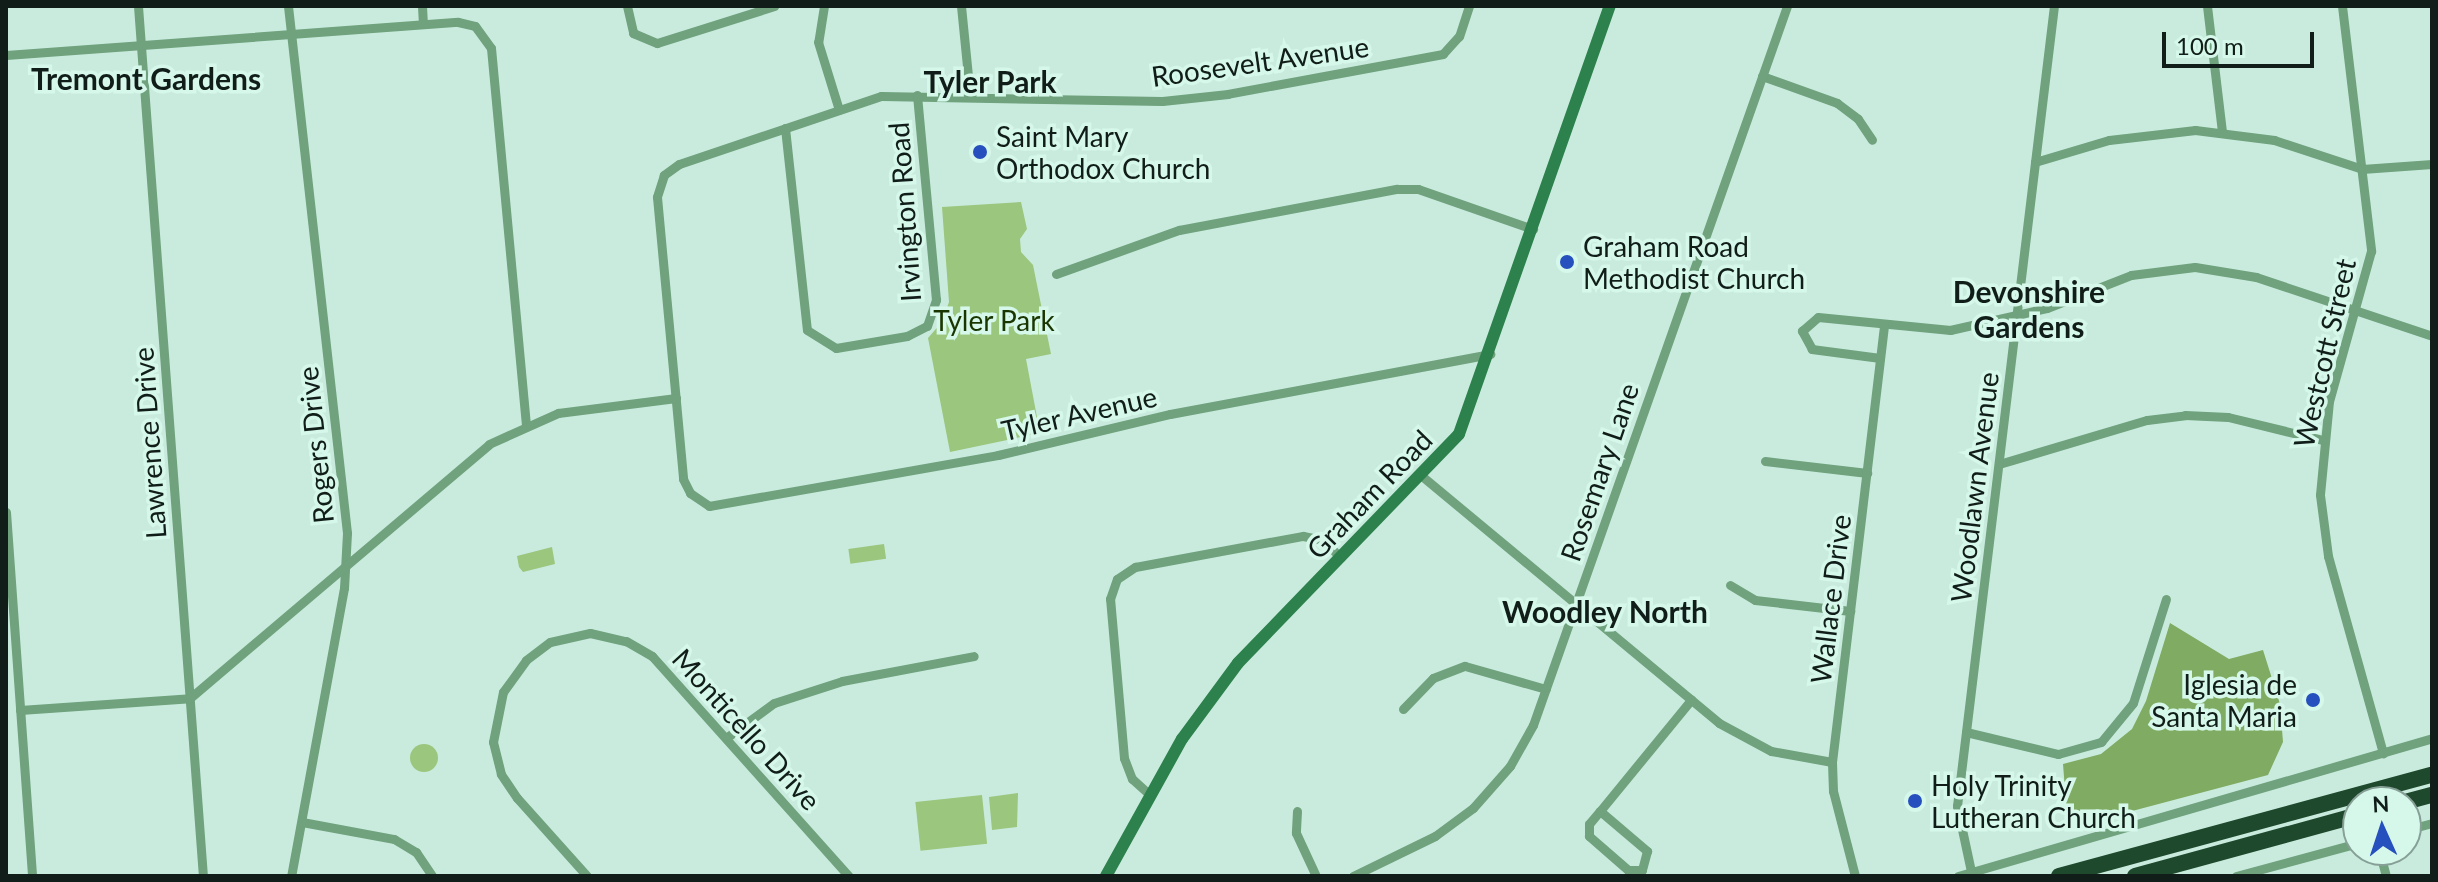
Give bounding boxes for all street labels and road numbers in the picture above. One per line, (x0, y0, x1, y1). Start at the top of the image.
street label: Roosevelt Avenue (1149, 29, 1371, 93)
street label: Irvington Road (881, 121, 927, 303)
street label: Westcott Street (2286, 255, 2362, 451)
street label: Lawrence Drive (126, 346, 172, 540)
street label: Rogers Drive (290, 365, 340, 525)
street label: Woodlawn Avenue (1943, 369, 2005, 605)
street label: Rosemary Lane (1553, 378, 1645, 566)
street label: Tyler Avenue (997, 379, 1161, 447)
street label: Graham Road (1299, 423, 1439, 565)
street label: Wallace Drive (1803, 512, 1857, 686)
street label: Monticello Drive (666, 642, 828, 816)

